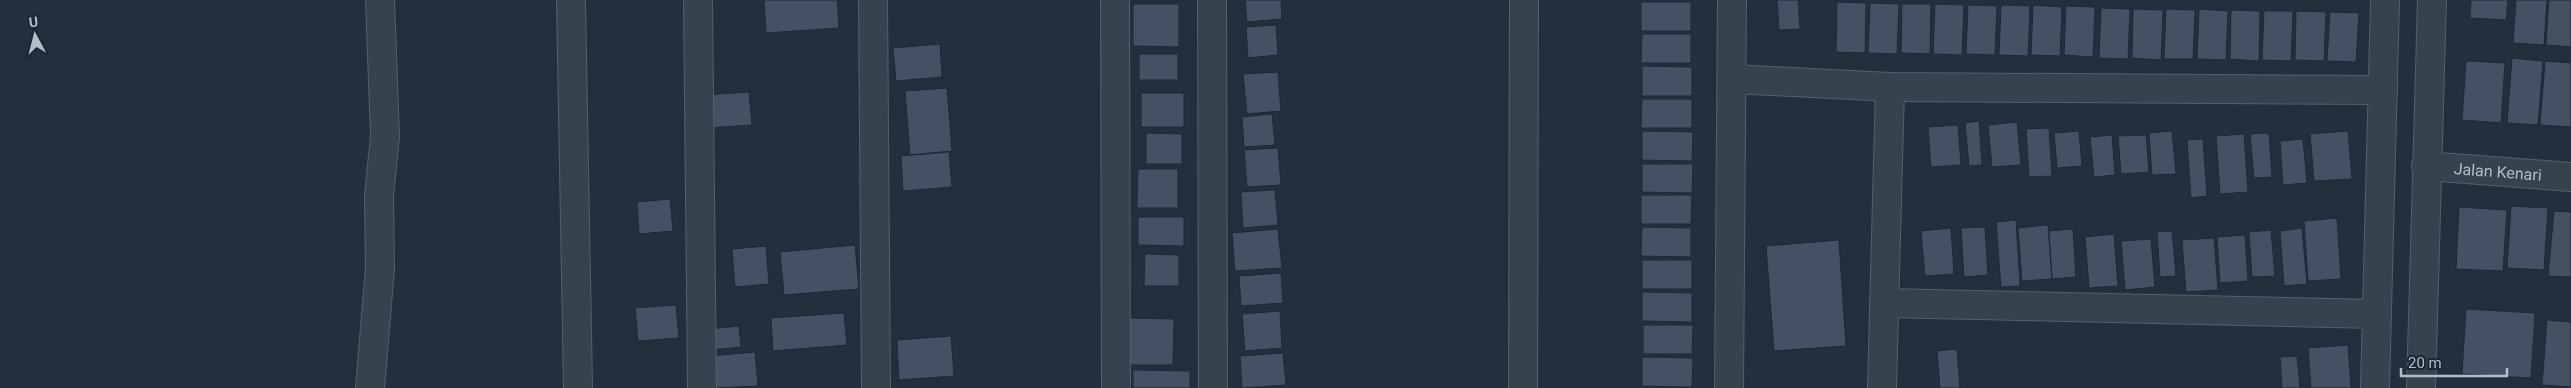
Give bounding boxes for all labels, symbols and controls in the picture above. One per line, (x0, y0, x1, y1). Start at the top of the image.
north arrow (10, 10, 60, 60)
text: U (28, 14, 39, 31)
street label: Jalan Kenari (2453, 159, 2542, 185)
scale bar (2401, 346, 2507, 378)
text: 20 m (2408, 354, 2442, 372)

